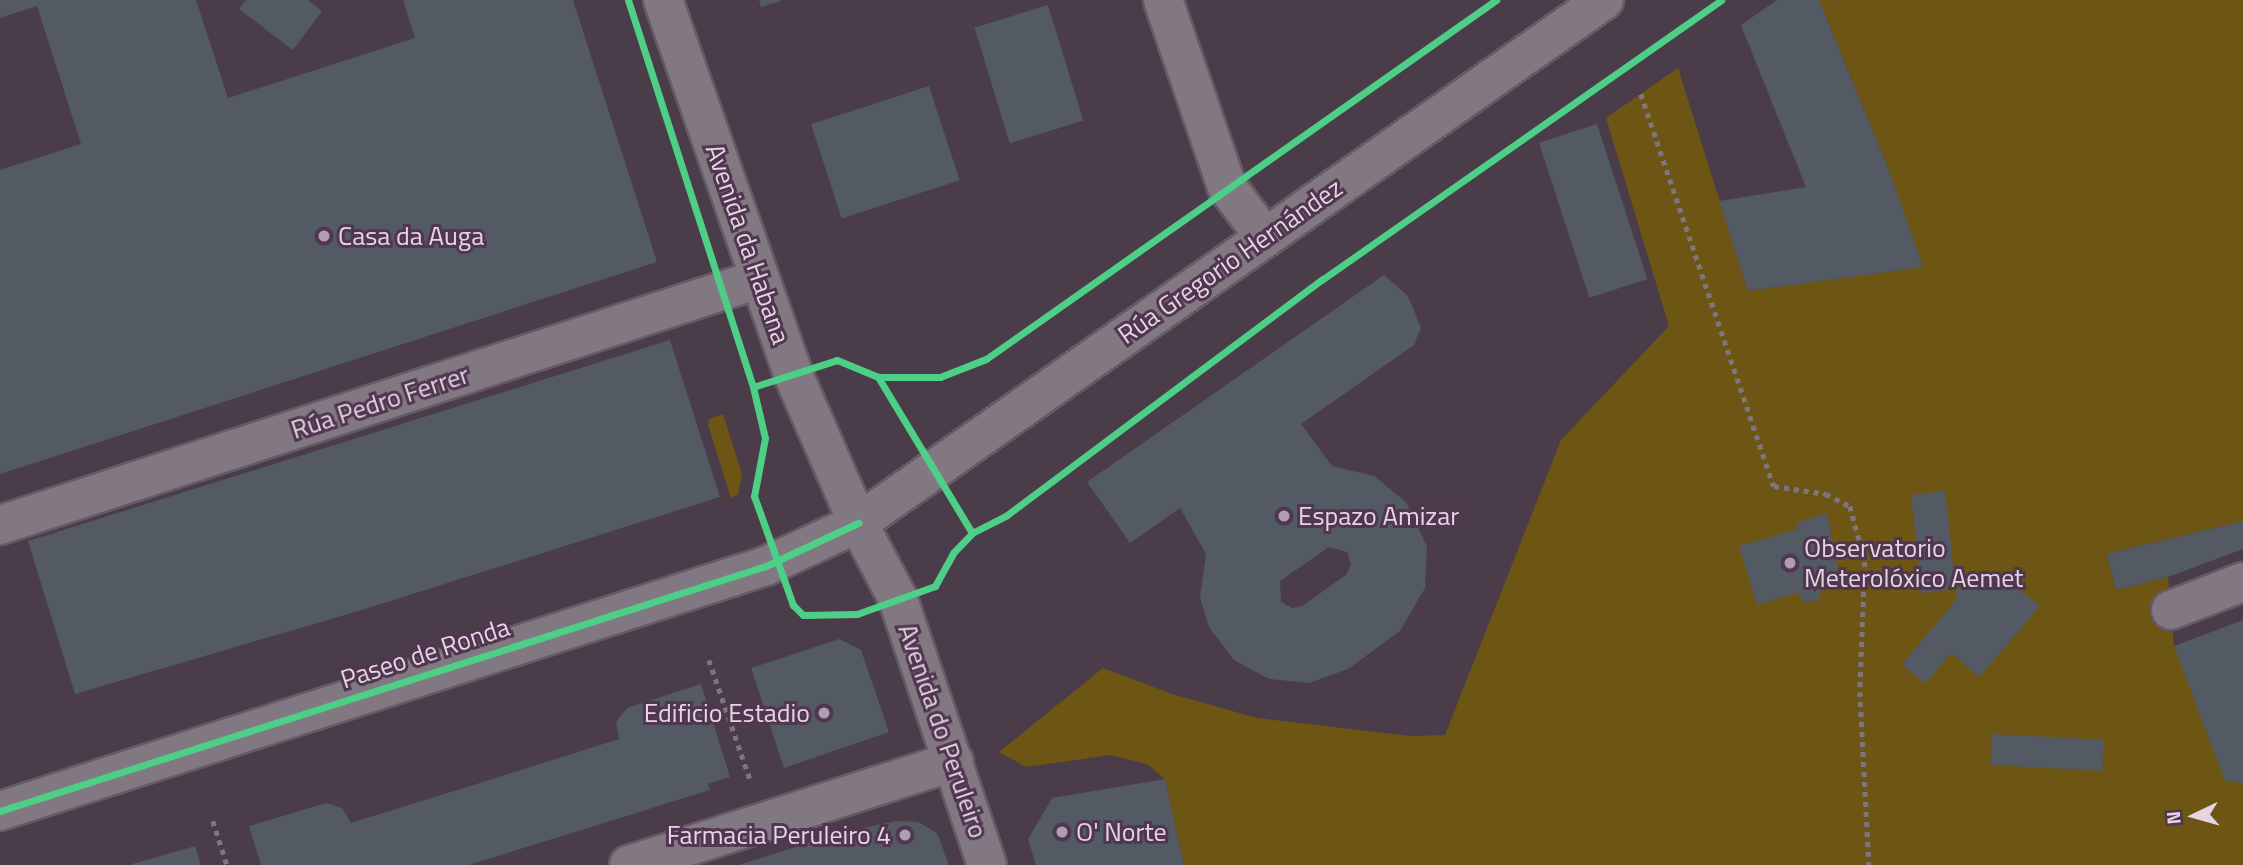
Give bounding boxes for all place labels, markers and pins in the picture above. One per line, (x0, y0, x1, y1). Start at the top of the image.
place label: Casa da Auga (338, 220, 484, 252)
marker: Casa da Auga (316, 228, 332, 244)
place label: Espazo Amizar (1298, 500, 1459, 532)
marker: Espazo Amizar (1276, 508, 1292, 524)
place label: Observatorio Meterolóxico Aemet (1804, 532, 2023, 594)
marker: Observatorio Meterolóxico Aemet (1782, 555, 1798, 571)
place label: Edificio Estadio (644, 697, 810, 729)
marker: Edificio Estadio (816, 705, 832, 721)
place label: O' Norte (1076, 816, 1167, 848)
place label: Farmacia Peruleiro 4 (667, 819, 891, 851)
marker: O' Norte (1054, 824, 1070, 840)
marker: Farmacia Peruleiro 4 (897, 827, 913, 843)

